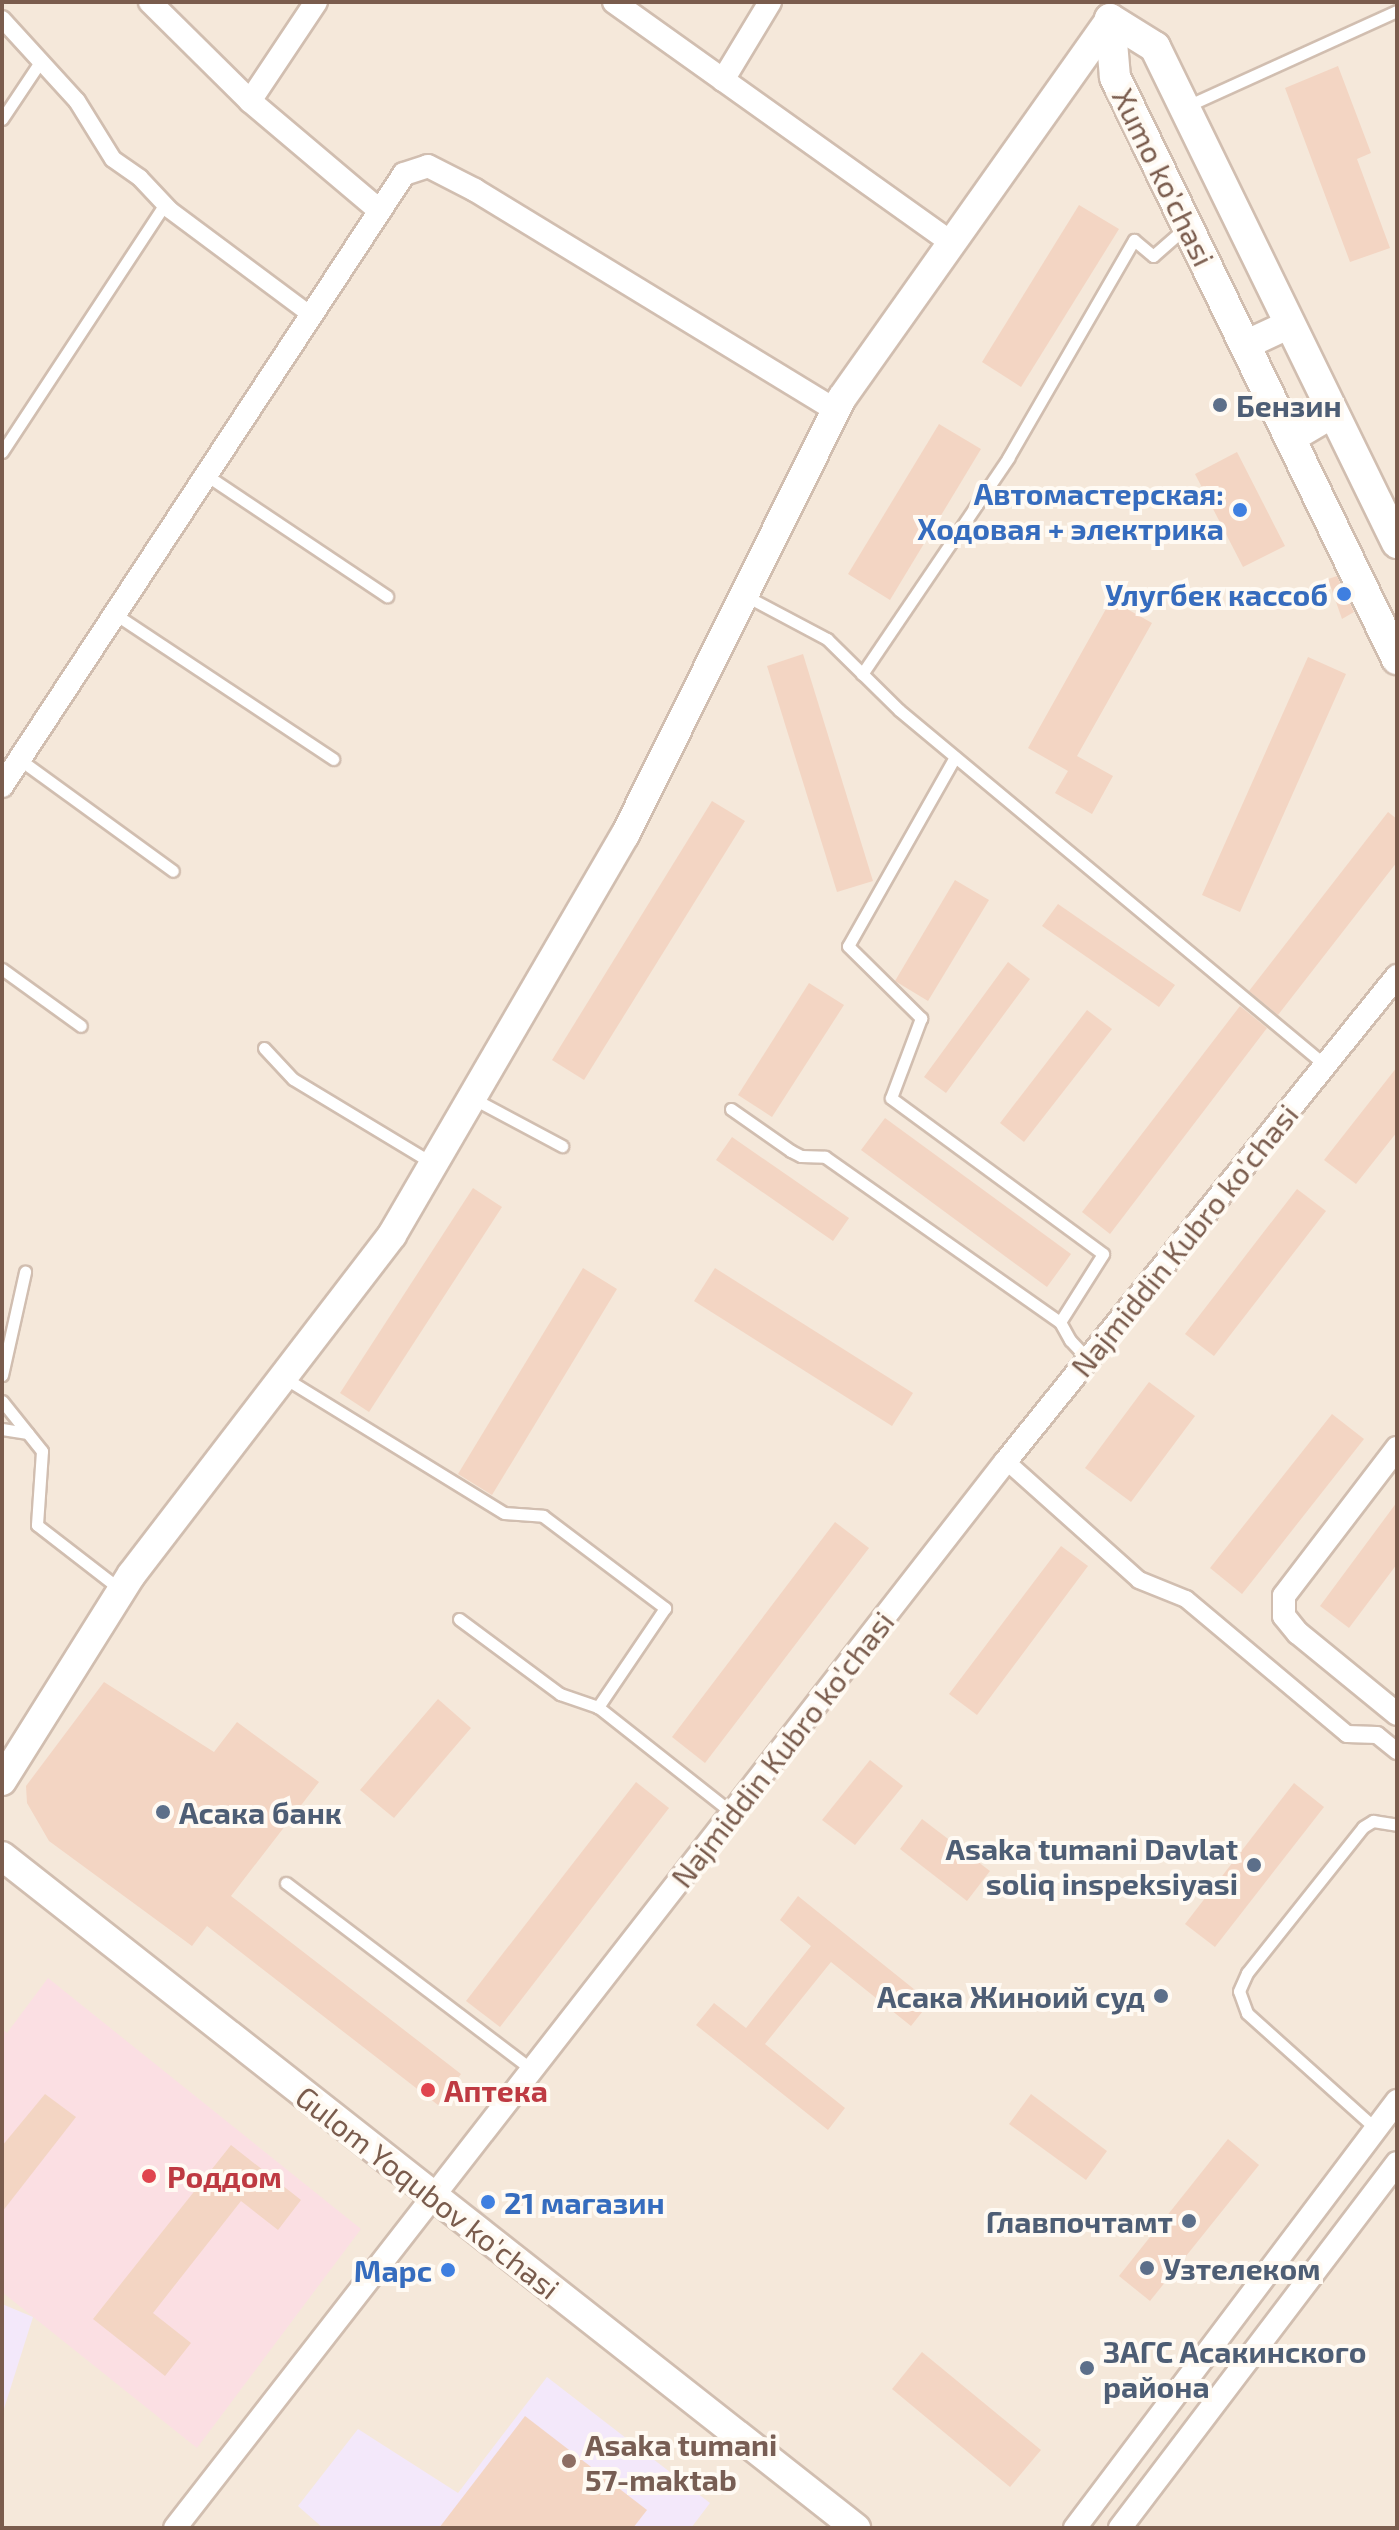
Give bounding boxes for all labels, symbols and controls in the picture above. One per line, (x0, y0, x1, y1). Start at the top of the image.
street label: Xumo ko’chasi (1105, 82, 1223, 272)
place label: Бензин (1236, 387, 1342, 423)
marker: Бензин (1211, 396, 1229, 414)
place label: Автомастерская: Ходовая + электрика (917, 475, 1224, 546)
marker: Автомастерская: Ходовая + электрика (1231, 501, 1249, 519)
place label: Улугбек кассоб (1105, 576, 1328, 612)
marker: Улугбек кассоб (1335, 585, 1353, 603)
street label: Najmiddin Kubro ko'chasi (1063, 1096, 1305, 1384)
street label: Najmiddin Kubro ko'chasi (663, 1604, 901, 1894)
place label: Асака банк (179, 1794, 342, 1830)
marker: Асака банк (154, 1803, 172, 1821)
place label: Asaka tumani Davlat soliq inspeksiyasi (945, 1830, 1238, 1900)
marker: Asaka tumani Davlat soliq inspeksiyasi (1245, 1856, 1263, 1874)
place label: Асака Жиноий суд (877, 1978, 1145, 2014)
marker: Асака Жиноий суд (1152, 1987, 1170, 2005)
place label: Аптека (444, 2072, 548, 2108)
street label: Gulom Yoqubov ko'chasi (288, 2077, 568, 2307)
marker: Аптека (419, 2081, 437, 2099)
place label: Роддом (167, 2158, 282, 2194)
marker: Роддом (138, 2165, 160, 2187)
place label: 21 магазин (504, 2184, 665, 2220)
marker: 21 магазин (479, 2193, 497, 2211)
place label: Главпочтамт (986, 2203, 1173, 2239)
marker: Главпочтамт (1180, 2212, 1198, 2230)
place label: Узтелеком (1163, 2250, 1321, 2286)
place label: Марс (354, 2252, 432, 2288)
marker: Узтелеком (1138, 2259, 1156, 2277)
marker: Марс (439, 2261, 457, 2279)
place label: ЗАГС Асакинского района (1103, 2333, 1366, 2404)
marker: ЗАГС Асакинского района (1078, 2359, 1096, 2377)
place label: Asaka tumani 57-maktab (585, 2426, 778, 2496)
marker: Asaka tumani 57-maktab (560, 2452, 578, 2470)

